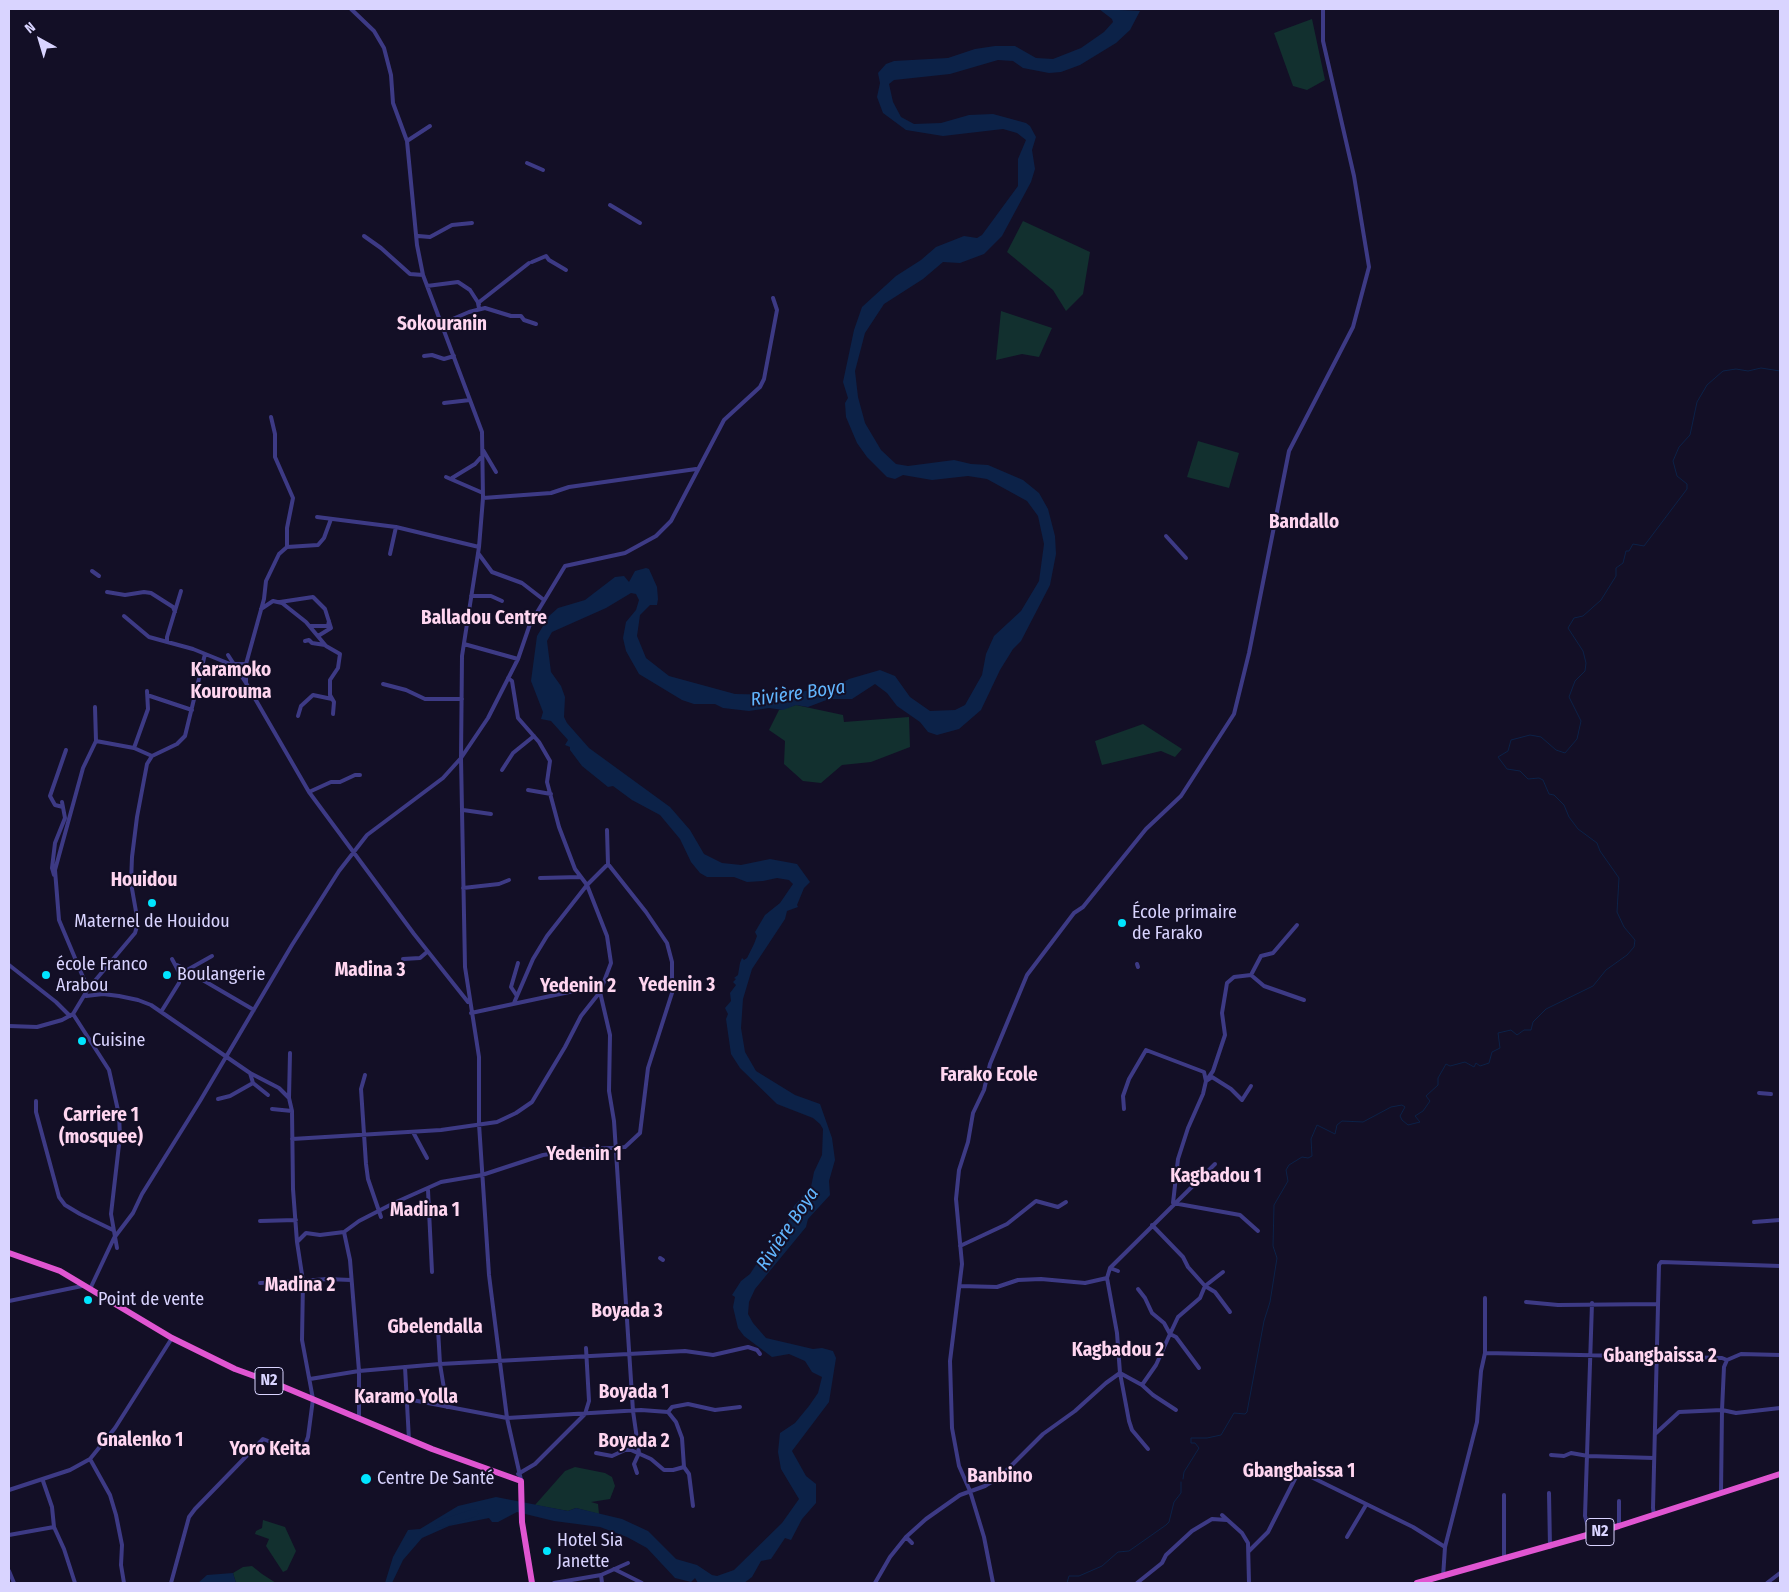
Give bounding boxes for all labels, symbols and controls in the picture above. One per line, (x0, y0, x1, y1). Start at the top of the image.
north arrow (15, 15, 65, 65)
text: N (22, 19, 39, 37)
district label: Sokouranin (397, 314, 487, 336)
district label: Bandallo (1269, 512, 1339, 534)
district label: Balladou Centre (421, 608, 547, 630)
district label: Karamoko Kourouma (190, 660, 272, 704)
water label: Rivière Boya (749, 676, 847, 712)
district label: Houidou (111, 870, 177, 892)
marker: Maternel de Houidou (146, 897, 158, 909)
place label: École primaire de Farako (1132, 902, 1237, 944)
place label: Maternel de Houidou (74, 911, 230, 933)
marker: École primaire de Farako (1116, 917, 1128, 929)
place label: école Franco Arabou (56, 954, 148, 996)
district label: Madina 3 (335, 960, 405, 982)
place label: Boulangerie (177, 964, 265, 986)
marker: école Franco Arabou (40, 969, 52, 981)
marker: Boulangerie (161, 969, 173, 981)
district label: Yedenin 3 (639, 975, 715, 997)
district label: Yedenin 2 (540, 976, 616, 998)
place label: Cuisine (92, 1030, 145, 1052)
marker: Cuisine (76, 1035, 88, 1047)
district label: Farako Ecole (940, 1065, 1038, 1087)
district label: Carriere 1 (mosquee) (59, 1105, 143, 1149)
district label: Yedenin 1 (546, 1144, 622, 1166)
district label: Kagbadou 1 (1170, 1166, 1262, 1188)
water label: Rivière Boya (752, 1183, 824, 1275)
district label: Madina 1 (390, 1200, 460, 1222)
district label: Madina 2 (265, 1275, 335, 1297)
place label: Point de vente (98, 1289, 204, 1311)
marker: Point de vente (82, 1294, 94, 1306)
district label: Boyada 3 (591, 1301, 663, 1323)
district label: Gbelendalla (387, 1317, 483, 1339)
district label: Kagbadou 2 (1072, 1340, 1164, 1362)
district label: Gbangbaissa 2 (1603, 1346, 1717, 1368)
road number: N2 (255, 1368, 283, 1394)
district label: Boyada 1 (599, 1382, 669, 1404)
district label: Karamo Yolla (354, 1387, 458, 1409)
district label: Gnalenko 1 (97, 1430, 183, 1452)
district label: Boyada 2 (598, 1431, 670, 1453)
district label: Yoro Keita (230, 1439, 310, 1461)
district label: Gbangbaissa 1 (1243, 1461, 1355, 1483)
district label: Banbino (967, 1466, 1033, 1488)
place label: Centre De Santé (377, 1468, 494, 1490)
marker: Centre De Santé (359, 1472, 373, 1486)
road number: N2 (1586, 1518, 1614, 1545)
place label: Hotel Sia Janette (557, 1530, 623, 1572)
marker: Hotel Sia Janette (541, 1545, 553, 1557)

